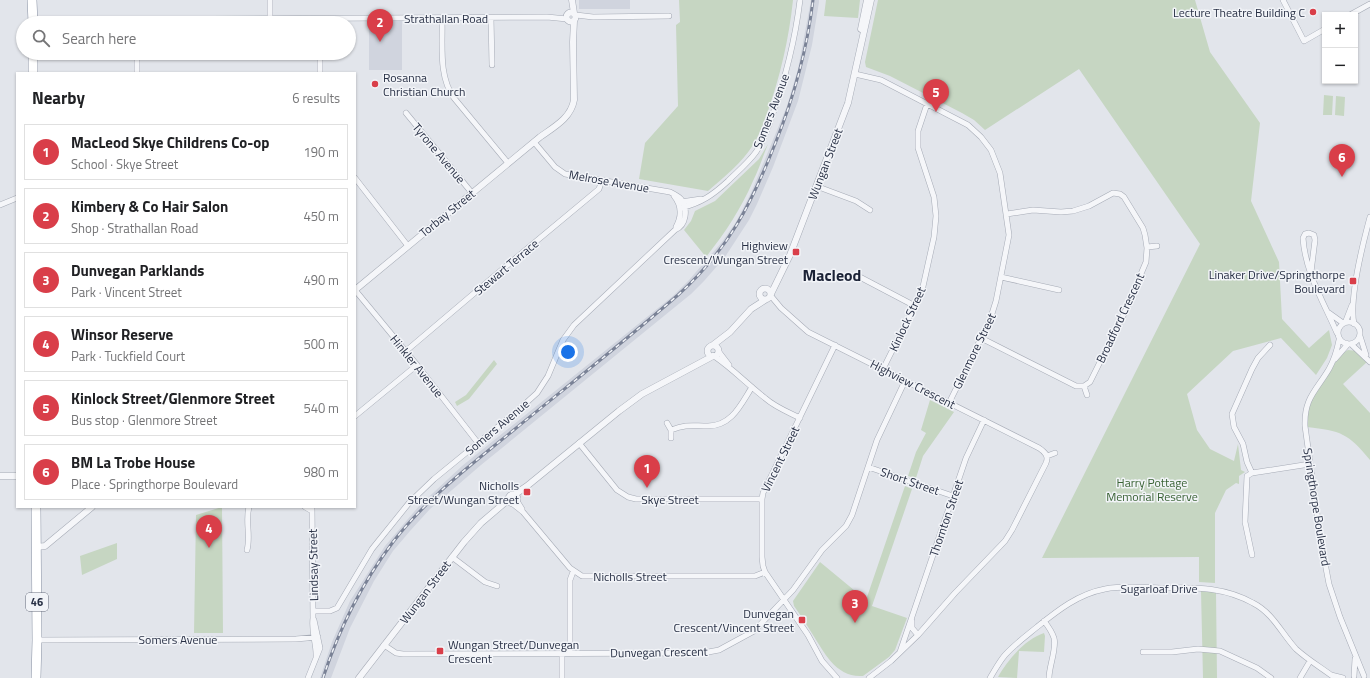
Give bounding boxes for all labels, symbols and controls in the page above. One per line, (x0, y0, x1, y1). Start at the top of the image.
place label: Lecture Theatre Building C (1173, 3, 1305, 22)
marker: Lecture Theatre Building C (1308, 7, 1318, 17)
pin: 2 (367, 9, 393, 42)
street label: Strathallan Road (404, 9, 488, 28)
map controls (1322, 12, 1358, 84)
button: + (1322, 12, 1358, 48)
search box (16, 16, 356, 60)
icon: search (30, 27, 52, 49)
text: Search here (62, 27, 136, 50)
button: − (1322, 48, 1358, 84)
place label: Rosanna Christian Church (383, 68, 465, 101)
street label: Somers Avenue (748, 71, 794, 151)
marker: Rosanna Christian Church (370, 79, 380, 89)
pin: 5 (923, 79, 949, 112)
text: Nearby (32, 85, 85, 111)
text: 6 results (292, 88, 340, 108)
street label: Tyrone Avenue (408, 118, 470, 188)
street label: Wungan Street (803, 125, 848, 203)
text: MacLeod Skye Childrens Co-op (71, 131, 269, 154)
text: 1 (42, 142, 50, 162)
text: 190 m (303, 142, 339, 162)
pin: 6 (1329, 144, 1355, 177)
text: School · Skye Street (71, 154, 178, 174)
street label: Melrose Avenue (567, 165, 651, 197)
street label: Torbay Street (415, 184, 480, 242)
text: Kimbery & Co Hair Salon (71, 195, 228, 218)
text: 2 (42, 206, 50, 226)
text: 450 m (303, 206, 339, 226)
text: Shop · Strathallan Road (71, 218, 198, 238)
street label: Stewart Terrace (469, 234, 543, 300)
place label: Highview Crescent/Wungan Street (664, 236, 789, 269)
marker: Highview Crescent/Wungan Street (791, 247, 801, 257)
text: Dunvegan Parklands (71, 259, 204, 282)
district label: Macleod (803, 263, 861, 287)
place label: Linaker Drive/Springthorpe Boulevard (1209, 265, 1345, 298)
street label: Broadford Crescent (1091, 269, 1150, 366)
text: 3 (42, 270, 50, 290)
text: 490 m (303, 270, 339, 290)
marker: Linaker Drive/Springthorpe Boulevard (1348, 276, 1358, 286)
text: Park · Vincent Street (71, 282, 182, 302)
street label: Kinlock Street (884, 283, 931, 355)
street label: Glenmore Street (947, 309, 1001, 392)
text: Winsor Reserve (71, 323, 173, 346)
street label: Hinkler Avenue (386, 330, 448, 402)
text: 4 (42, 334, 50, 354)
text: 500 m (303, 334, 339, 354)
your location (558, 342, 578, 362)
text: Park · Tuckfield Court (71, 346, 185, 366)
street label: Highview Crescent (867, 354, 960, 414)
text: Kinlock Street/Glenmore Street (71, 387, 275, 410)
street label: Somers Avenue (461, 394, 533, 460)
text: 5 (42, 398, 50, 418)
text: 540 m (303, 398, 339, 418)
text: Bus stop · Glenmore Street (71, 410, 217, 430)
street label: Vincent Street (756, 422, 805, 495)
street label: Springthorpe Boulevard (1298, 447, 1336, 567)
text: BM La Trobe House (71, 451, 195, 474)
pin: 1 (634, 455, 660, 488)
text: 6 (42, 462, 50, 482)
text: 980 m (303, 462, 339, 482)
street label: Short Street (878, 462, 943, 500)
park label: Harry Pottage Memorial Reserve (1106, 473, 1198, 506)
text: Place · Springthorpe Boulevard (71, 474, 238, 494)
place label: Nicholls Street/Wungan Street (408, 476, 520, 509)
street label: Thornton Street (924, 476, 968, 559)
marker: Nicholls Street/Wungan Street (522, 487, 532, 497)
street label: Skye Street (641, 490, 700, 509)
pin: 4 (196, 515, 222, 548)
street label: Lindsay Street (303, 528, 323, 601)
street label: Wungan Street (395, 556, 456, 628)
street label: Nicholls Street (593, 567, 668, 586)
street label: Sugarloaf Drive (1120, 579, 1198, 598)
pin: 3 (842, 590, 868, 623)
road number: 46 (26, 593, 48, 611)
place label: Dunvegan Crescent/Vincent Street (674, 604, 795, 637)
marker: Dunvegan Crescent/Vincent Street (797, 615, 807, 625)
street label: Somers Avenue (139, 630, 217, 649)
place label: Wungan Street/Dunvegan Crescent (448, 635, 579, 668)
street label: Dunvegan Crescent (610, 642, 709, 662)
marker: Wungan Street/Dunvegan Crescent (435, 646, 445, 656)

